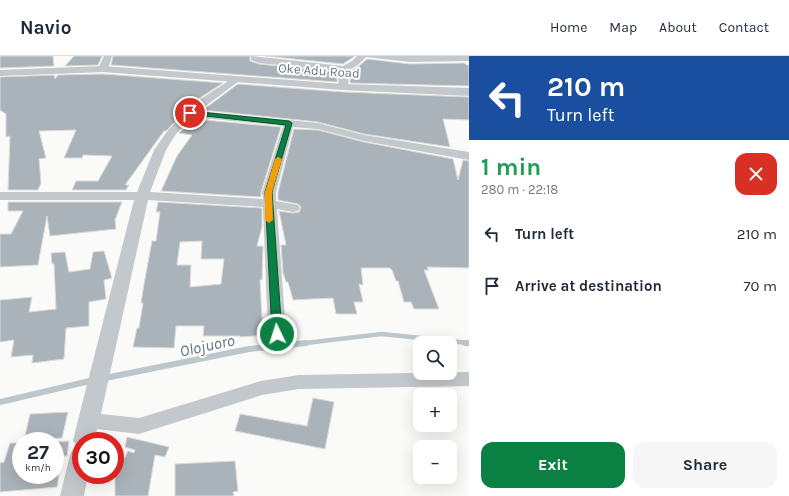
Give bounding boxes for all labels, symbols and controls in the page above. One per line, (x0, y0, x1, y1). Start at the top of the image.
text: Navio (20, 17, 72, 39)
text: Home (550, 19, 587, 36)
text: Map (609, 19, 637, 36)
text: About (659, 19, 697, 36)
text: Contact (719, 19, 769, 36)
street label: Oke Adu Road (278, 60, 360, 81)
text: 210 m (547, 70, 625, 103)
icon: left (481, 72, 533, 124)
pin (173, 96, 207, 130)
icon: arrive (179, 102, 201, 124)
text: Turn left (547, 104, 615, 126)
text: 1 min (481, 153, 541, 181)
button: close (735, 153, 777, 195)
text: 280 m · 22:18 (481, 182, 558, 197)
icon: left (481, 223, 503, 245)
text: Turn left (515, 225, 574, 243)
text: 210 m (737, 225, 777, 243)
icon: arrive (481, 275, 503, 297)
text: Arrive at destination (515, 277, 662, 295)
text: 70 m (743, 277, 777, 295)
position arrow (256, 313, 298, 355)
water label: Olojuoro (178, 330, 236, 361)
map controls (413, 336, 457, 484)
button: search (413, 336, 457, 380)
button: + (413, 388, 457, 432)
speed limit sign: 30 (72, 432, 124, 484)
button: − (413, 440, 457, 484)
text: 27 (27, 441, 49, 464)
button: Exit (481, 442, 625, 488)
button: Share (633, 442, 777, 488)
text: km/h (25, 462, 51, 474)

